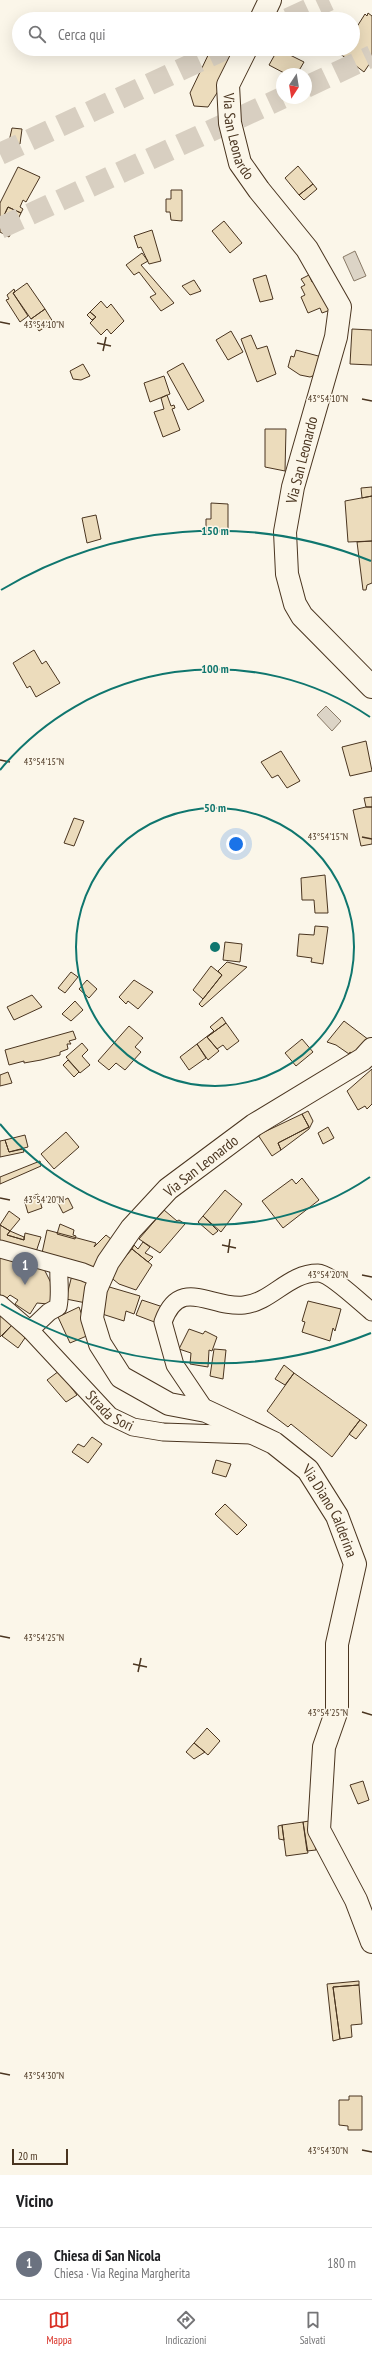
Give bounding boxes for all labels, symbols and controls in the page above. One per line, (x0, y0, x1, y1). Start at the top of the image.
search box (12, 12, 360, 56)
icon: search (26, 23, 48, 45)
text: Cerca qui (58, 25, 106, 44)
north arrow (276, 68, 312, 104)
street label: Via San Leonardo (219, 91, 259, 183)
text: 43°54'10"N (24, 318, 64, 331)
text: 43°54'10"N (308, 392, 348, 405)
street label: Via San Leonardo (281, 414, 322, 507)
text: 150 m (201, 523, 229, 538)
text: 100 m (201, 661, 229, 676)
text: 43°54'15"N (24, 755, 64, 768)
text: 50 m (204, 800, 226, 815)
text: 43°54'15"N (308, 830, 348, 843)
your location (226, 834, 246, 854)
centre of rings (208, 940, 222, 954)
street label: Via San Leonardo (159, 1131, 242, 1201)
text: 43°54'20"N (24, 1193, 64, 1206)
pin: 1 (12, 1252, 38, 1285)
text: 43°54'20"N (308, 1268, 348, 1281)
street label: Strada Sori (82, 1386, 137, 1435)
street label: Via Diano Calderina (298, 1459, 362, 1560)
text: 43°54'25"N (24, 1631, 64, 1644)
text: 43°54'25"N (308, 1706, 348, 1719)
text: 43°54'30"N (24, 2069, 64, 2082)
text: 43°54'30"N (308, 2144, 348, 2157)
scale bar (12, 2147, 68, 2166)
text: 20 m (18, 2149, 37, 2163)
text: Vicino (16, 2190, 53, 2212)
text: Chiesa di San Nicola (54, 2246, 161, 2265)
text: 1 (26, 2255, 32, 2272)
text: 180 m (327, 2255, 356, 2272)
text: Chiesa · Via Regina Margherita (54, 2265, 190, 2282)
tab: Mappa (47, 2309, 72, 2347)
tab: Indicazioni (165, 2309, 206, 2347)
tab: Salvati (300, 2309, 325, 2347)

